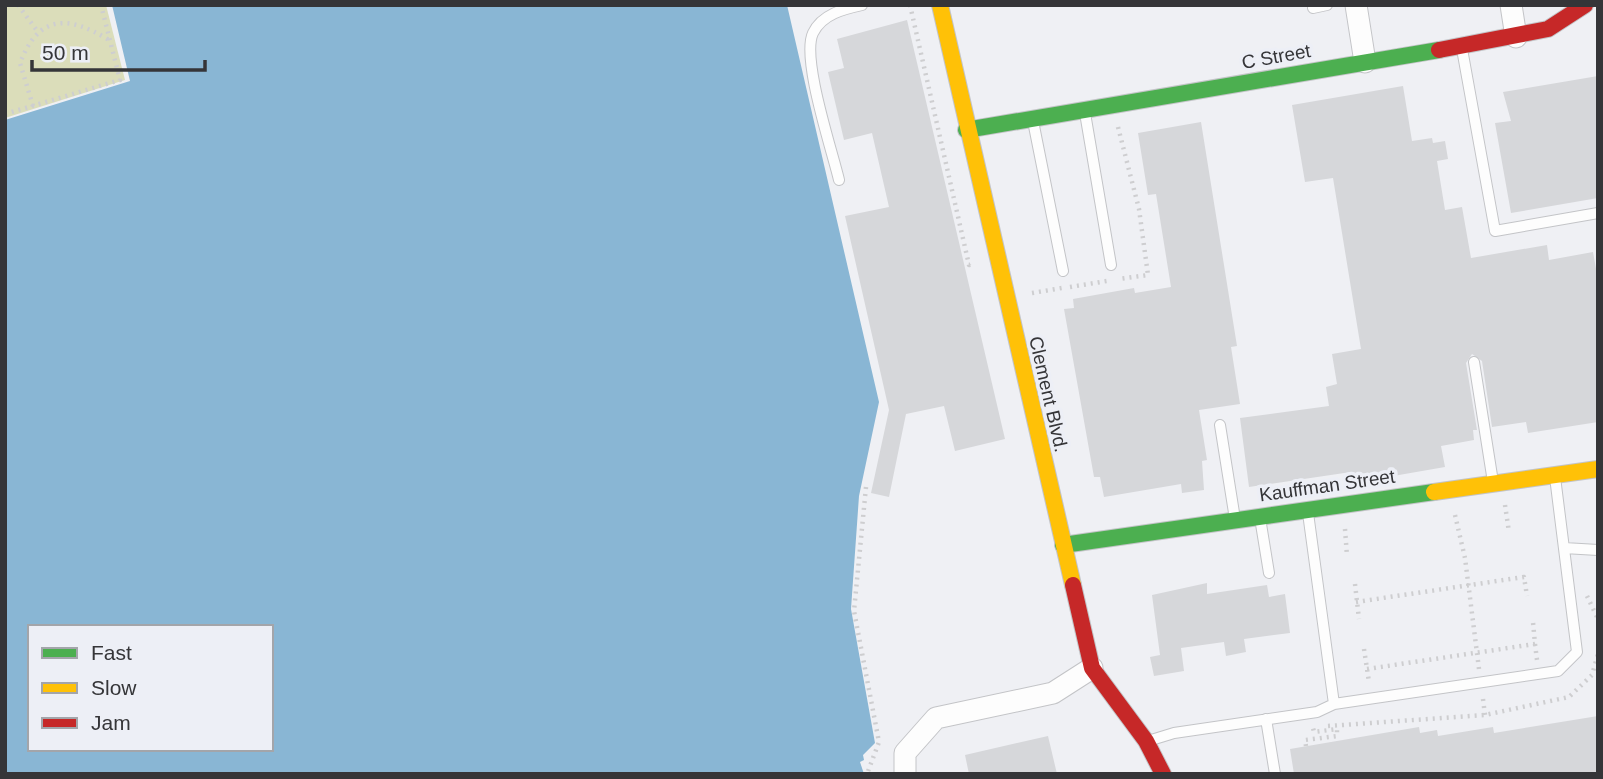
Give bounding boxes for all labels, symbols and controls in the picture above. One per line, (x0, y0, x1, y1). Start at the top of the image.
scale bar (32, 28, 205, 72)
street label: C Street (1240, 40, 1313, 73)
text: 50 m (42, 41, 89, 64)
street label: Clement Blvd. (1025, 334, 1072, 454)
street label: Kauffman Street (1258, 465, 1397, 505)
legend (28, 625, 273, 751)
text: Fast (91, 641, 132, 664)
text: Slow (91, 676, 137, 699)
text: Jam (91, 711, 131, 734)

